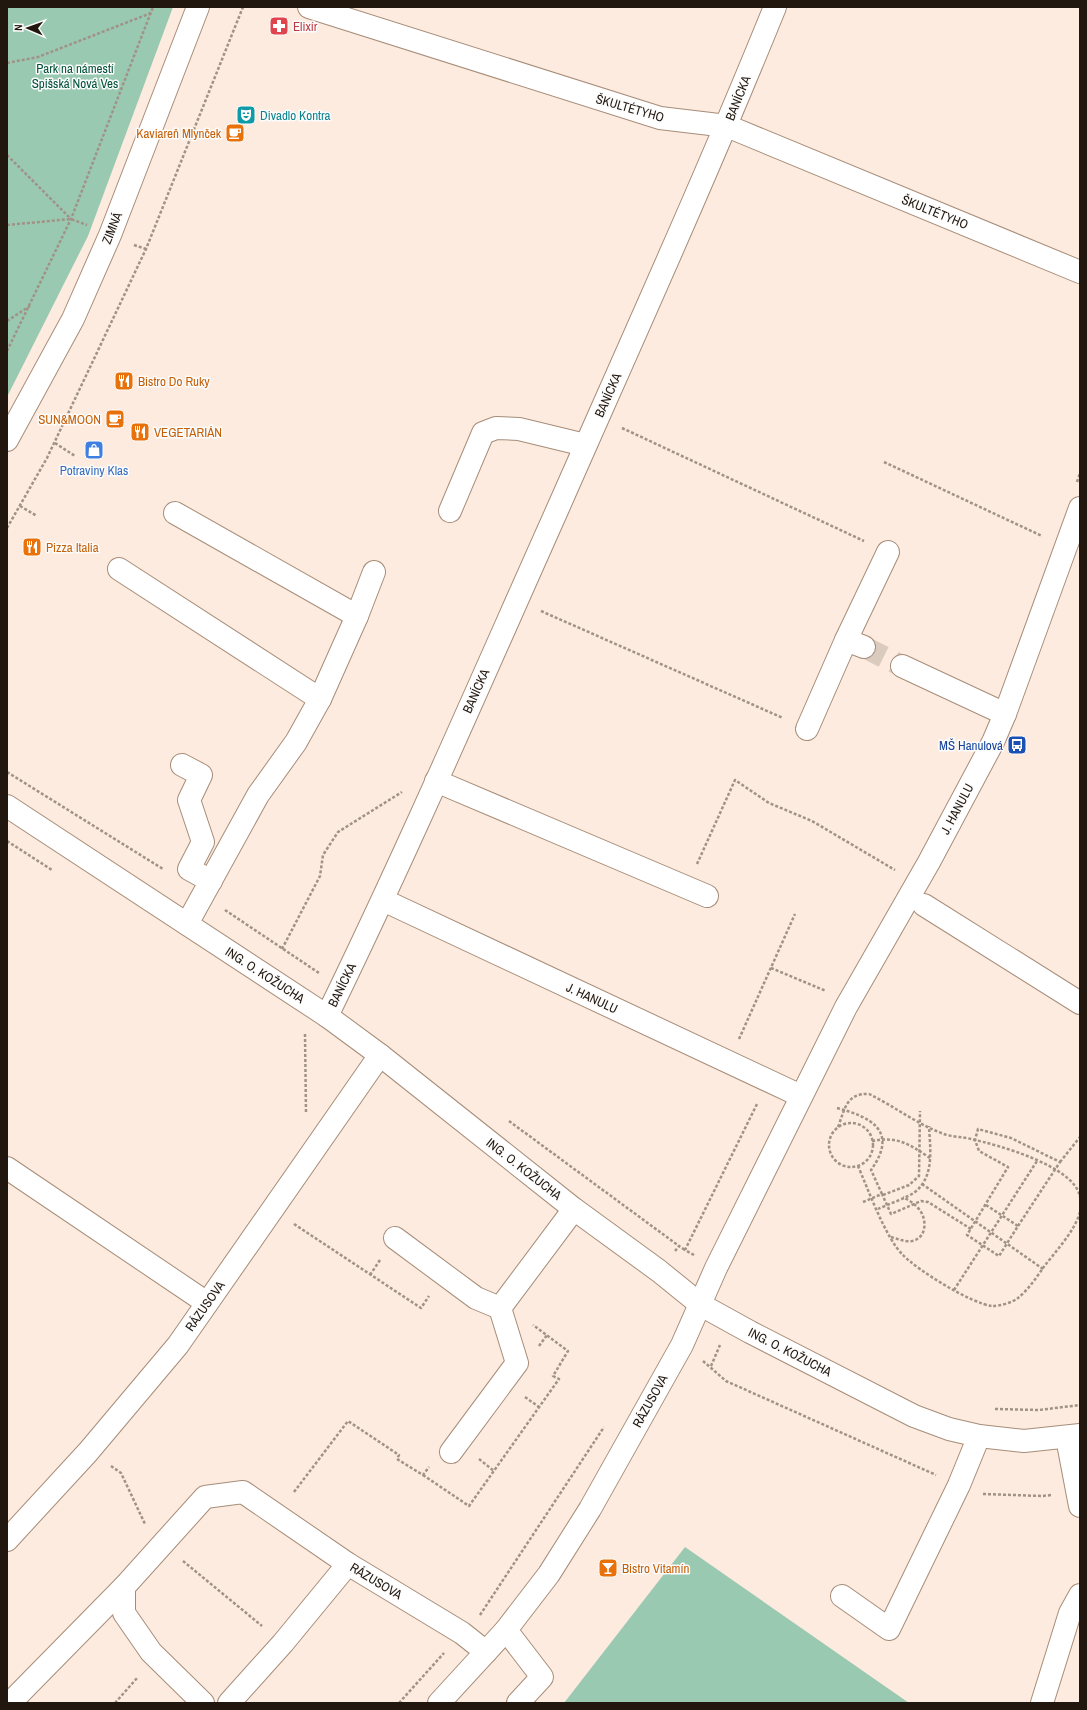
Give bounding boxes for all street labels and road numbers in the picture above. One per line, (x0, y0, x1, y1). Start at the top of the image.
street label: BANÍCKA (721, 72, 755, 123)
street label: ŠKULTÉTYHO (594, 90, 666, 126)
street label: ŠKULTÉTYHO (899, 191, 971, 233)
street label: ZIMNÁ (98, 209, 126, 247)
street label: BANÍCKA (591, 369, 626, 420)
street label: BANÍCKA (459, 665, 494, 716)
street label: J. HANULU (937, 781, 977, 837)
street label: ING. O. KOŽUCHA (222, 943, 309, 1007)
street label: BANÍCKA (324, 959, 360, 1010)
street label: J. HANULU (563, 979, 621, 1017)
street label: ING. O. KOŽUCHA (483, 1134, 566, 1204)
street label: RÁZUSOVA (181, 1277, 229, 1335)
street label: ING. O. KOŽUCHA (745, 1324, 835, 1381)
street label: RÁZUSOVA (629, 1371, 672, 1430)
street label: RÁZUSOVA (347, 1559, 406, 1604)

